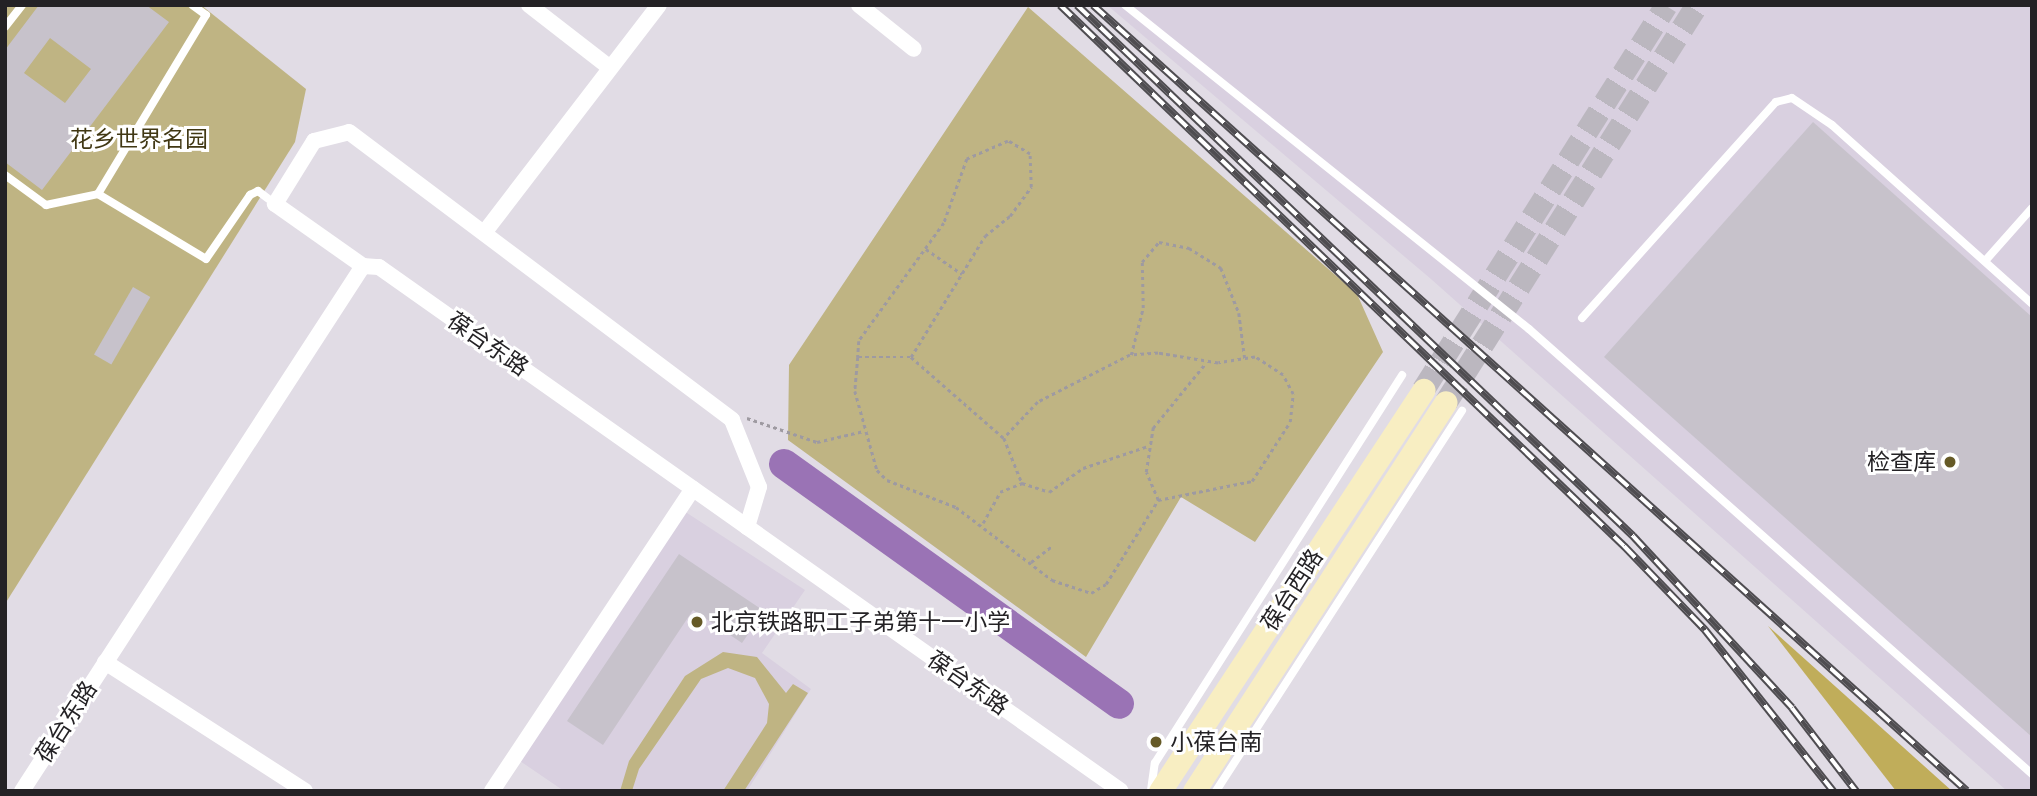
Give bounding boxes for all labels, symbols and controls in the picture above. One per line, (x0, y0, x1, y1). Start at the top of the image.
park label: 花乡世界名园 (70, 125, 208, 153)
street label: 葆台东路 (442, 306, 534, 382)
place label: 检查库 (1867, 448, 1936, 476)
marker: 检查库 (1942, 454, 1958, 470)
street label: 葆台西路 (1255, 544, 1329, 636)
place label: 北京铁路职工子弟第十一小学 (711, 608, 1010, 636)
marker: 北京铁路职工子弟第十一小学 (689, 614, 705, 630)
street label: 葆台东路 (922, 645, 1014, 721)
street label: 葆台东路 (29, 676, 103, 768)
place label: 小葆台南 (1170, 728, 1262, 756)
marker: 小葆台南 (1148, 734, 1164, 750)

